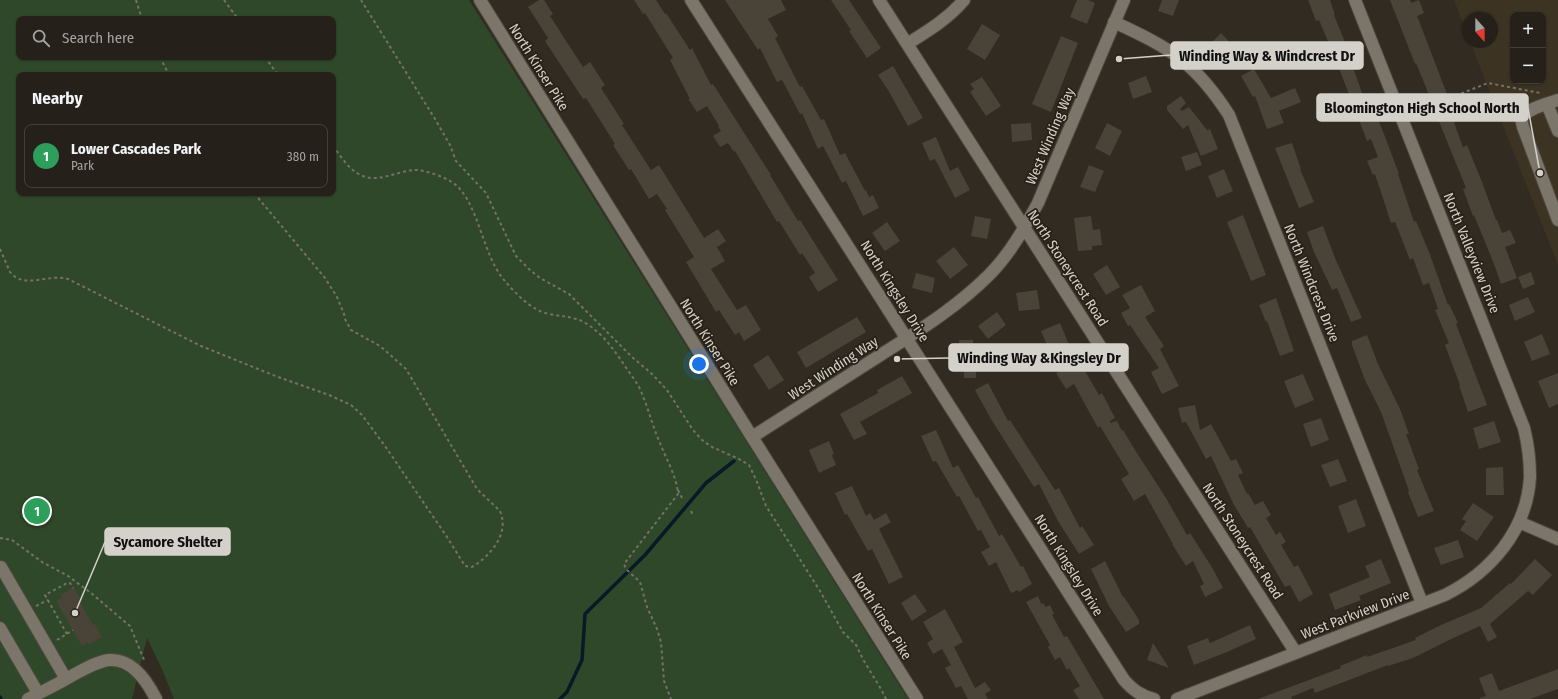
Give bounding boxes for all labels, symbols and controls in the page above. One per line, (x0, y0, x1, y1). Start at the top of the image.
north arrow (1462, 12, 1498, 48)
map controls (1510, 12, 1546, 84)
button: + (1510, 12, 1546, 48)
search box (16, 16, 336, 60)
street label: North Kinser Pike (505, 21, 572, 114)
icon: search (30, 27, 52, 49)
text: Search here (62, 29, 134, 47)
callout: Winding Way & Windcrest Dr (1171, 42, 1363, 69)
text: Winding Way & Windcrest Dr (1179, 47, 1356, 65)
button: − (1510, 48, 1546, 84)
street label: West Winding Way (1022, 84, 1079, 187)
text: Nearby (32, 88, 83, 109)
callout: Bloomington High School North (1317, 94, 1528, 121)
text: Bloomington High School North (1324, 99, 1520, 117)
text: Lower Cascades Park (71, 140, 201, 158)
text: 1 (43, 149, 49, 164)
text: 380 m (287, 149, 319, 164)
text: Park (71, 158, 94, 173)
street label: North Valleyview Drive (1440, 190, 1504, 316)
street label: North Stoneycrest Road (1024, 207, 1112, 330)
street label: North Windcrest Drive (1280, 222, 1343, 345)
street label: North Kingsley Drive (857, 237, 933, 345)
street label: North Kinser Pike (676, 296, 743, 389)
street label: West Winding Way (785, 333, 882, 404)
callout: Winding Way &Kingsley Dr (949, 344, 1128, 371)
text: Winding Way &Kingsley Dr (957, 349, 1121, 367)
your location (689, 354, 709, 374)
street label: North Stoneycrest Road (1199, 480, 1287, 603)
pin: 1 (24, 496, 50, 526)
street label: North Kingsley Drive (1031, 511, 1107, 619)
callout: Sycamore Shelter (105, 528, 230, 555)
text: Sycamore Shelter (113, 533, 223, 551)
street label: North Kinser Pike (848, 570, 915, 663)
street label: West Parkview Drive (1299, 586, 1412, 643)

